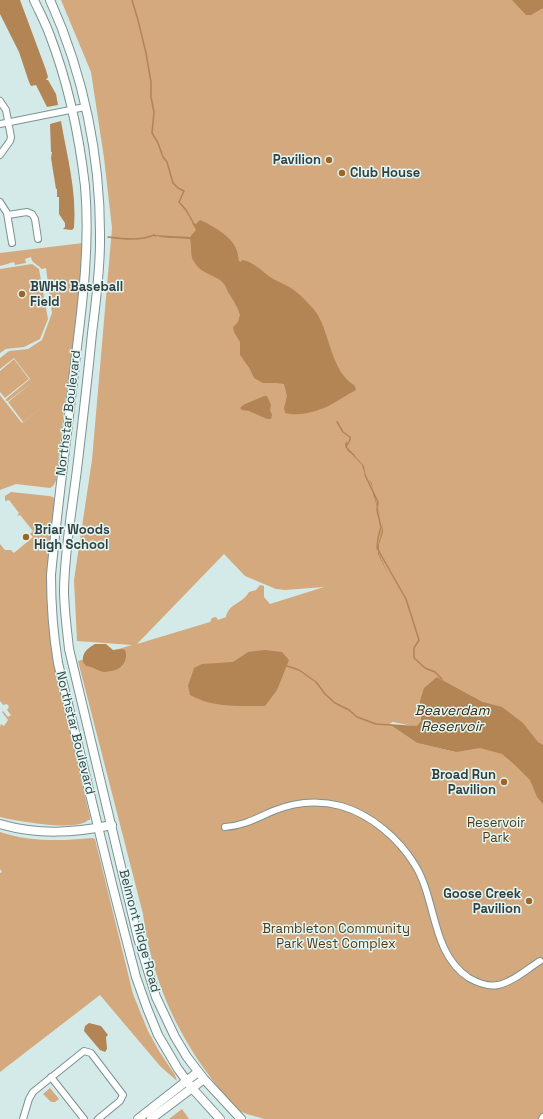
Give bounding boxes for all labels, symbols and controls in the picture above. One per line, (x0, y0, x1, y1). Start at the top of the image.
place label: Pavilion (273, 152, 321, 168)
marker: Pavilion (324, 155, 334, 165)
place label: Club House (350, 165, 420, 181)
marker: Club House (337, 168, 347, 178)
place label: BWHS Baseball Field (30, 279, 123, 310)
marker: BWHS Baseball Field (17, 289, 27, 299)
street label: Northstar Boulevard (54, 349, 84, 477)
place label: Briar Woods High School (34, 522, 110, 553)
marker: Briar Woods High School (21, 532, 31, 542)
street label: Northstar Boulevard (52, 670, 98, 796)
water label: Beaverdam Reservoir (415, 703, 489, 736)
place label: Broad Run Pavilion (431, 767, 496, 798)
marker: Broad Run Pavilion (499, 777, 509, 787)
park label: Reservoir Park (467, 815, 525, 846)
street label: Belmont Ridge Road (115, 868, 163, 994)
place label: Goose Creek Pavilion (443, 886, 521, 917)
marker: Goose Creek Pavilion (524, 896, 534, 906)
park label: Brambleton Community Park West Complex (262, 921, 410, 952)

